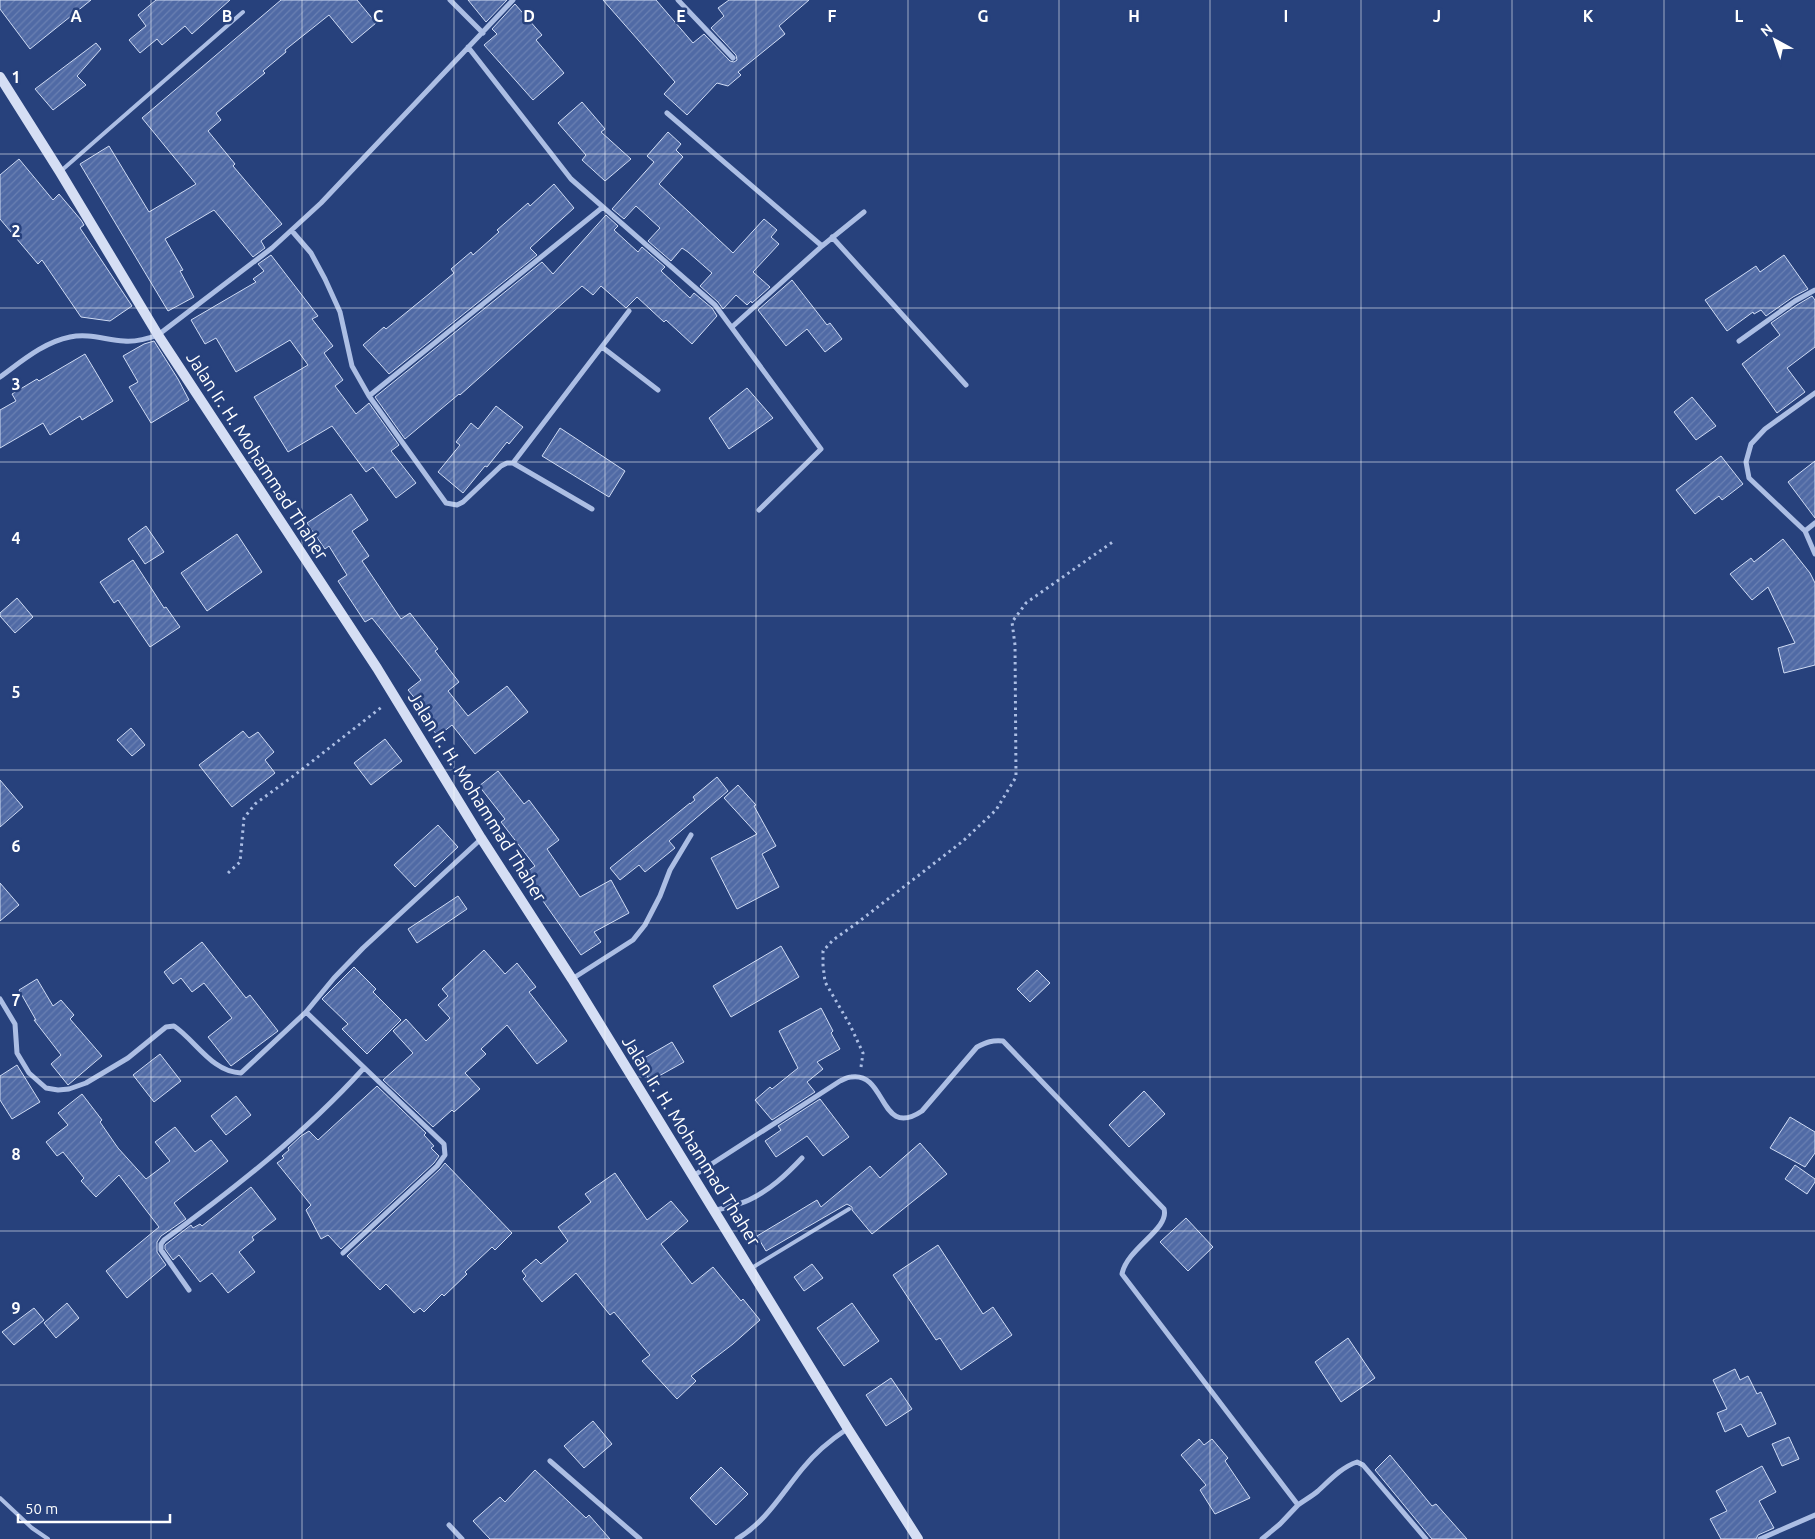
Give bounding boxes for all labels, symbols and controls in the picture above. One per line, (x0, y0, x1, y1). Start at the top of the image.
text: A (70, 7, 82, 25)
text: B (222, 7, 232, 25)
text: C (373, 7, 383, 25)
text: D (523, 7, 535, 25)
text: E (676, 7, 686, 25)
text: F (828, 7, 837, 25)
text: G (977, 7, 989, 25)
text: H (1128, 7, 1140, 25)
text: I (1284, 7, 1288, 25)
text: J (1433, 7, 1441, 25)
text: K (1583, 7, 1594, 25)
text: L (1735, 7, 1744, 25)
north arrow (1750, 15, 1800, 65)
text: N (1757, 21, 1776, 40)
text: 1 (11, 68, 21, 86)
text: 2 (11, 222, 21, 240)
street label: Jalan Ir. H. Mohammad Thaher (183, 348, 333, 563)
text: 3 (11, 375, 21, 393)
text: 4 (11, 529, 21, 547)
text: 5 (11, 683, 21, 701)
street label: Jalan Ir. H. Mohammad Thaher (405, 688, 551, 905)
text: 6 (11, 837, 21, 855)
text: 7 (11, 991, 21, 1009)
street label: Jalan Ir. H. Mohammad Thaher (619, 1032, 765, 1249)
text: 8 (11, 1145, 21, 1163)
text: 9 (11, 1299, 21, 1317)
scale bar (18, 1492, 170, 1524)
text: 50 m (25, 1500, 58, 1517)

